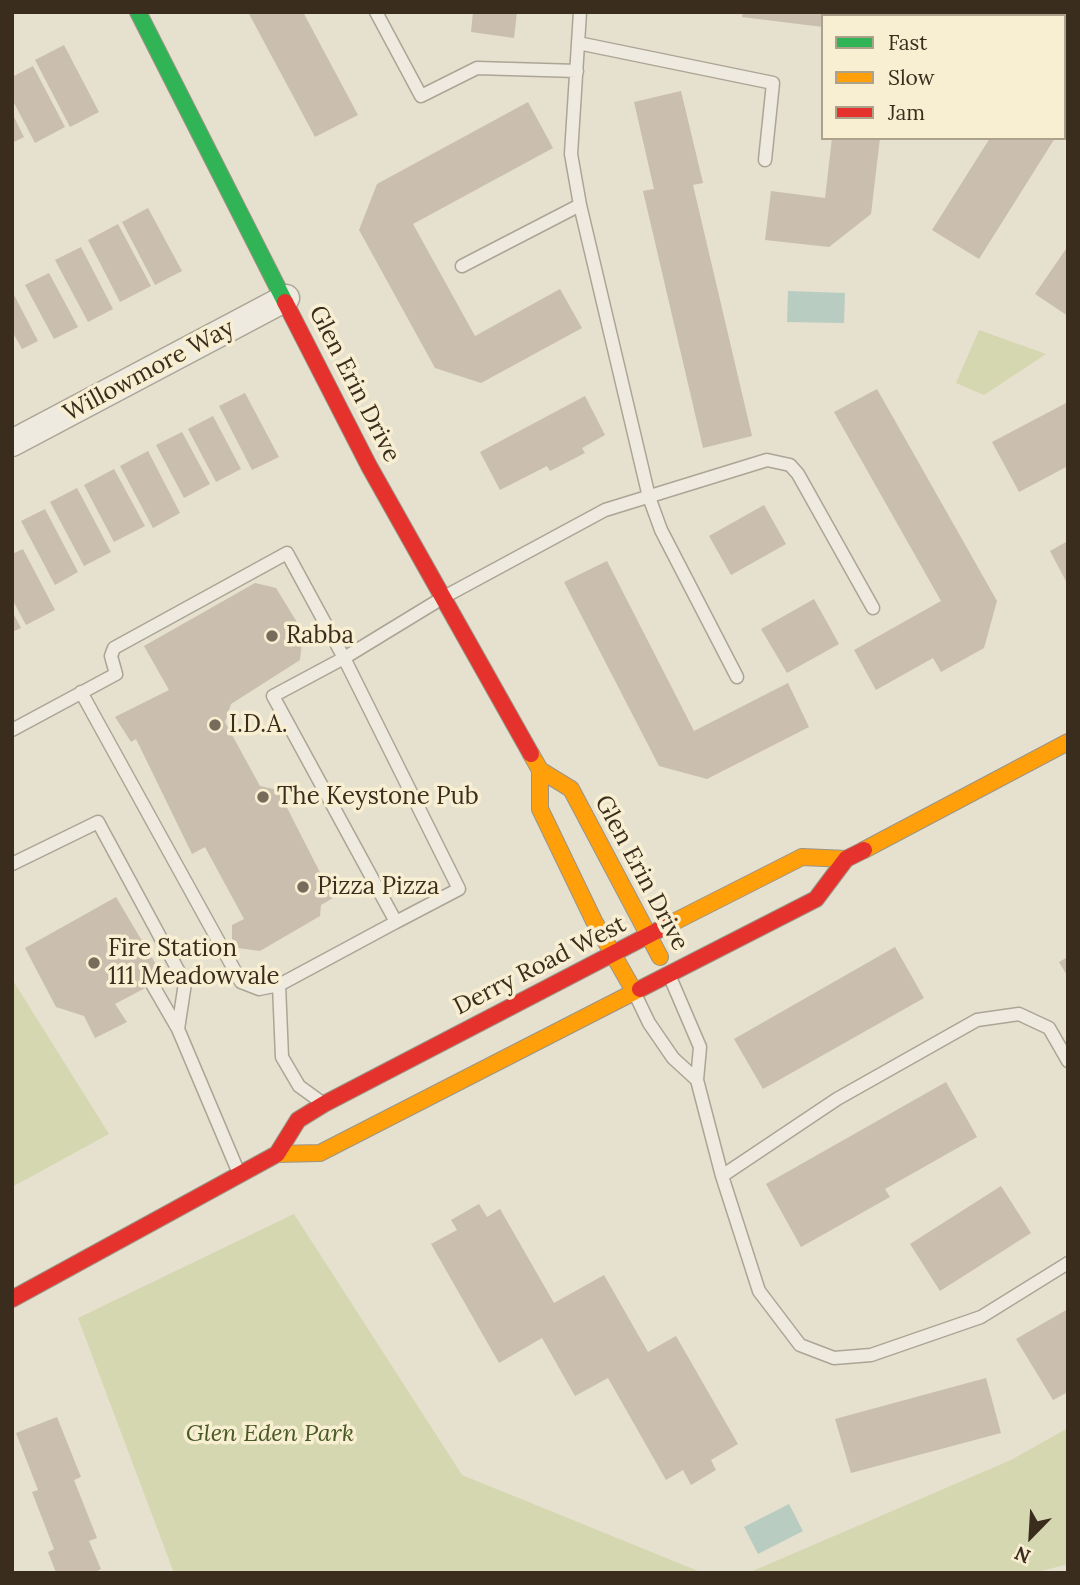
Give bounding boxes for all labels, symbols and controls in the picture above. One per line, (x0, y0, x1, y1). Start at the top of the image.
legend (821, 14, 1066, 140)
text: Fast (888, 29, 927, 56)
text: Slow (888, 64, 935, 91)
text: Jam (888, 99, 925, 126)
street label: Glen Erin Drive (302, 301, 406, 467)
street label: Willowmore Way (59, 314, 239, 428)
place label: Rabba (286, 622, 354, 650)
marker: Rabba (264, 628, 280, 644)
place label: I.D.A. (229, 711, 288, 739)
marker: I.D.A. (207, 717, 223, 733)
place label: The Keystone Pub (277, 783, 479, 811)
marker: The Keystone Pub (255, 789, 271, 805)
street label: Glen Erin Drive (588, 790, 694, 956)
place label: Pizza Pizza (317, 873, 439, 901)
marker: Pizza Pizza (295, 879, 311, 895)
street label: Derry Road West (449, 910, 631, 1022)
place label: Fire Station 111 Meadowvale (108, 935, 280, 991)
marker: Fire Station 111 Meadowvale (86, 955, 102, 971)
park label: Glen Eden Park (186, 1420, 354, 1448)
north arrow (996, 1501, 1066, 1571)
text: N (1011, 1541, 1034, 1569)

